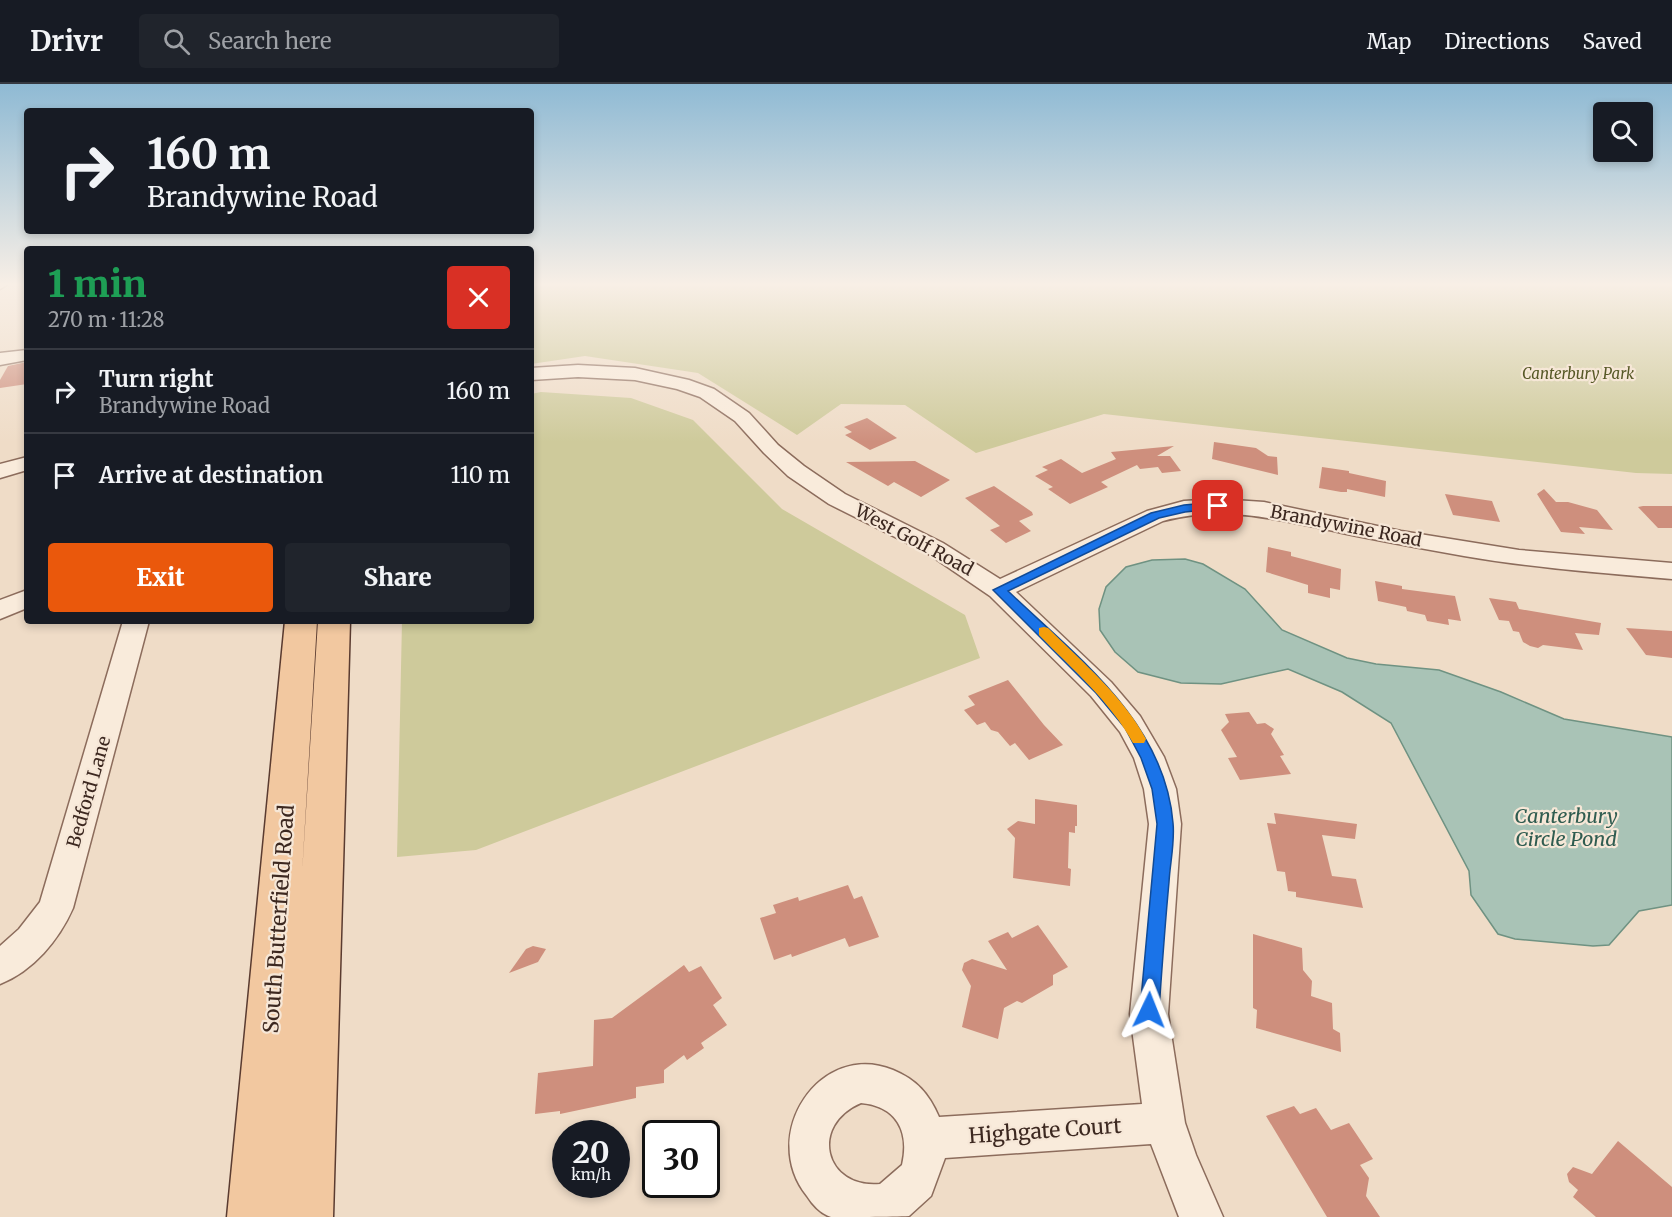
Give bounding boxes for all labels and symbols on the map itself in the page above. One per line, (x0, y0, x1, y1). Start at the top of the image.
park label: Canterbury Park (1522, 364, 1635, 383)
pin (1192, 480, 1243, 531)
street label: West Golf Road (850, 498, 978, 581)
street label: Brandywine Road (1268, 500, 1424, 552)
street label: Bedford Lane (62, 733, 115, 850)
street label: South Butterfield Road (257, 803, 300, 1034)
water label: Canterbury Circle Pond (1514, 803, 1618, 851)
position arrow (1117, 978, 1181, 1042)
street label: Highgate Court (968, 1112, 1122, 1149)
speed limit sign: 30 (642, 1120, 720, 1198)

